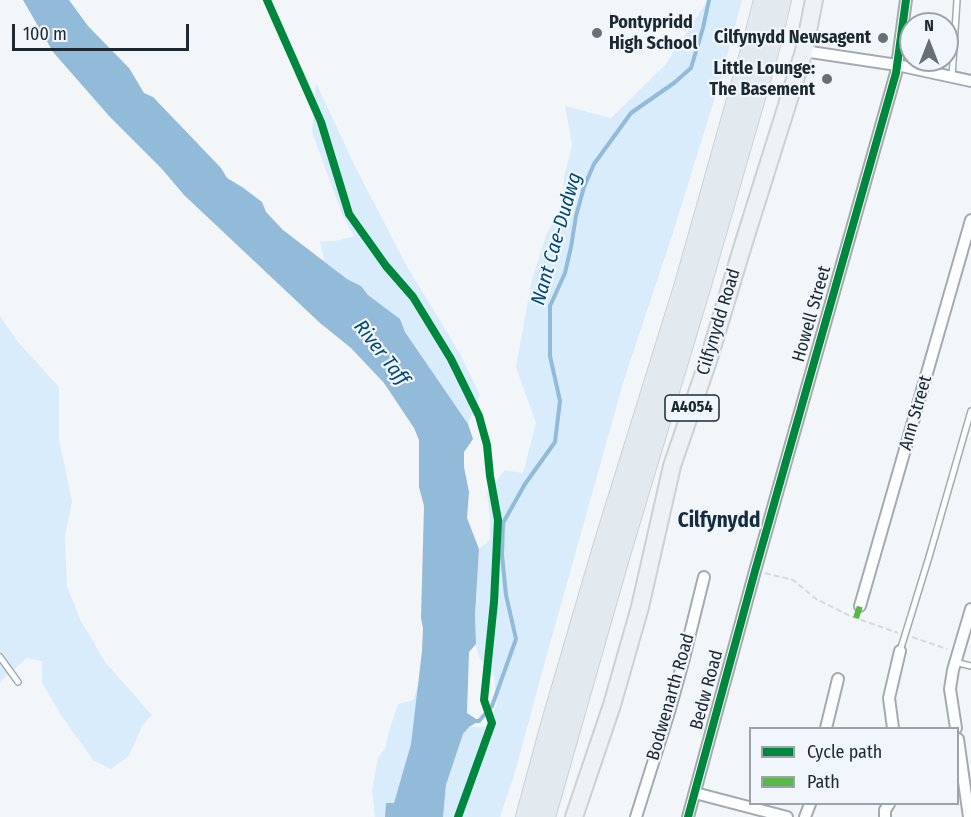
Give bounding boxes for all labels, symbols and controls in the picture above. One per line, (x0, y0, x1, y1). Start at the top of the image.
scale bar (15, 12, 192, 50)
place label: Pontypridd High School (609, 12, 697, 54)
north arrow (899, 12, 959, 72)
text: N (924, 16, 934, 35)
text: 100 m (23, 23, 67, 45)
marker: Pontypridd High School (590, 26, 604, 40)
place label: Cilfynydd Newsagent (714, 27, 871, 49)
marker: Cilfynydd Newsagent (876, 31, 890, 45)
place label: Little Lounge: The Basement (709, 58, 815, 100)
marker: Little Lounge: The Basement (820, 72, 834, 86)
water label: Nant Cae-Dudwg (527, 170, 587, 308)
street label: Howell Street (788, 263, 836, 365)
street label: Cilfynydd Road (693, 266, 745, 378)
water label: River Taff (348, 316, 414, 390)
street label: Ann Street (895, 373, 937, 453)
road number: A4054 (665, 395, 719, 421)
district label: Cilfynydd (678, 508, 760, 534)
street label: Bodwenarth Road (643, 631, 699, 763)
street label: Bedw Road (686, 648, 728, 732)
legend (749, 727, 959, 805)
text: Cycle path (807, 741, 882, 763)
text: Path (807, 771, 840, 793)

